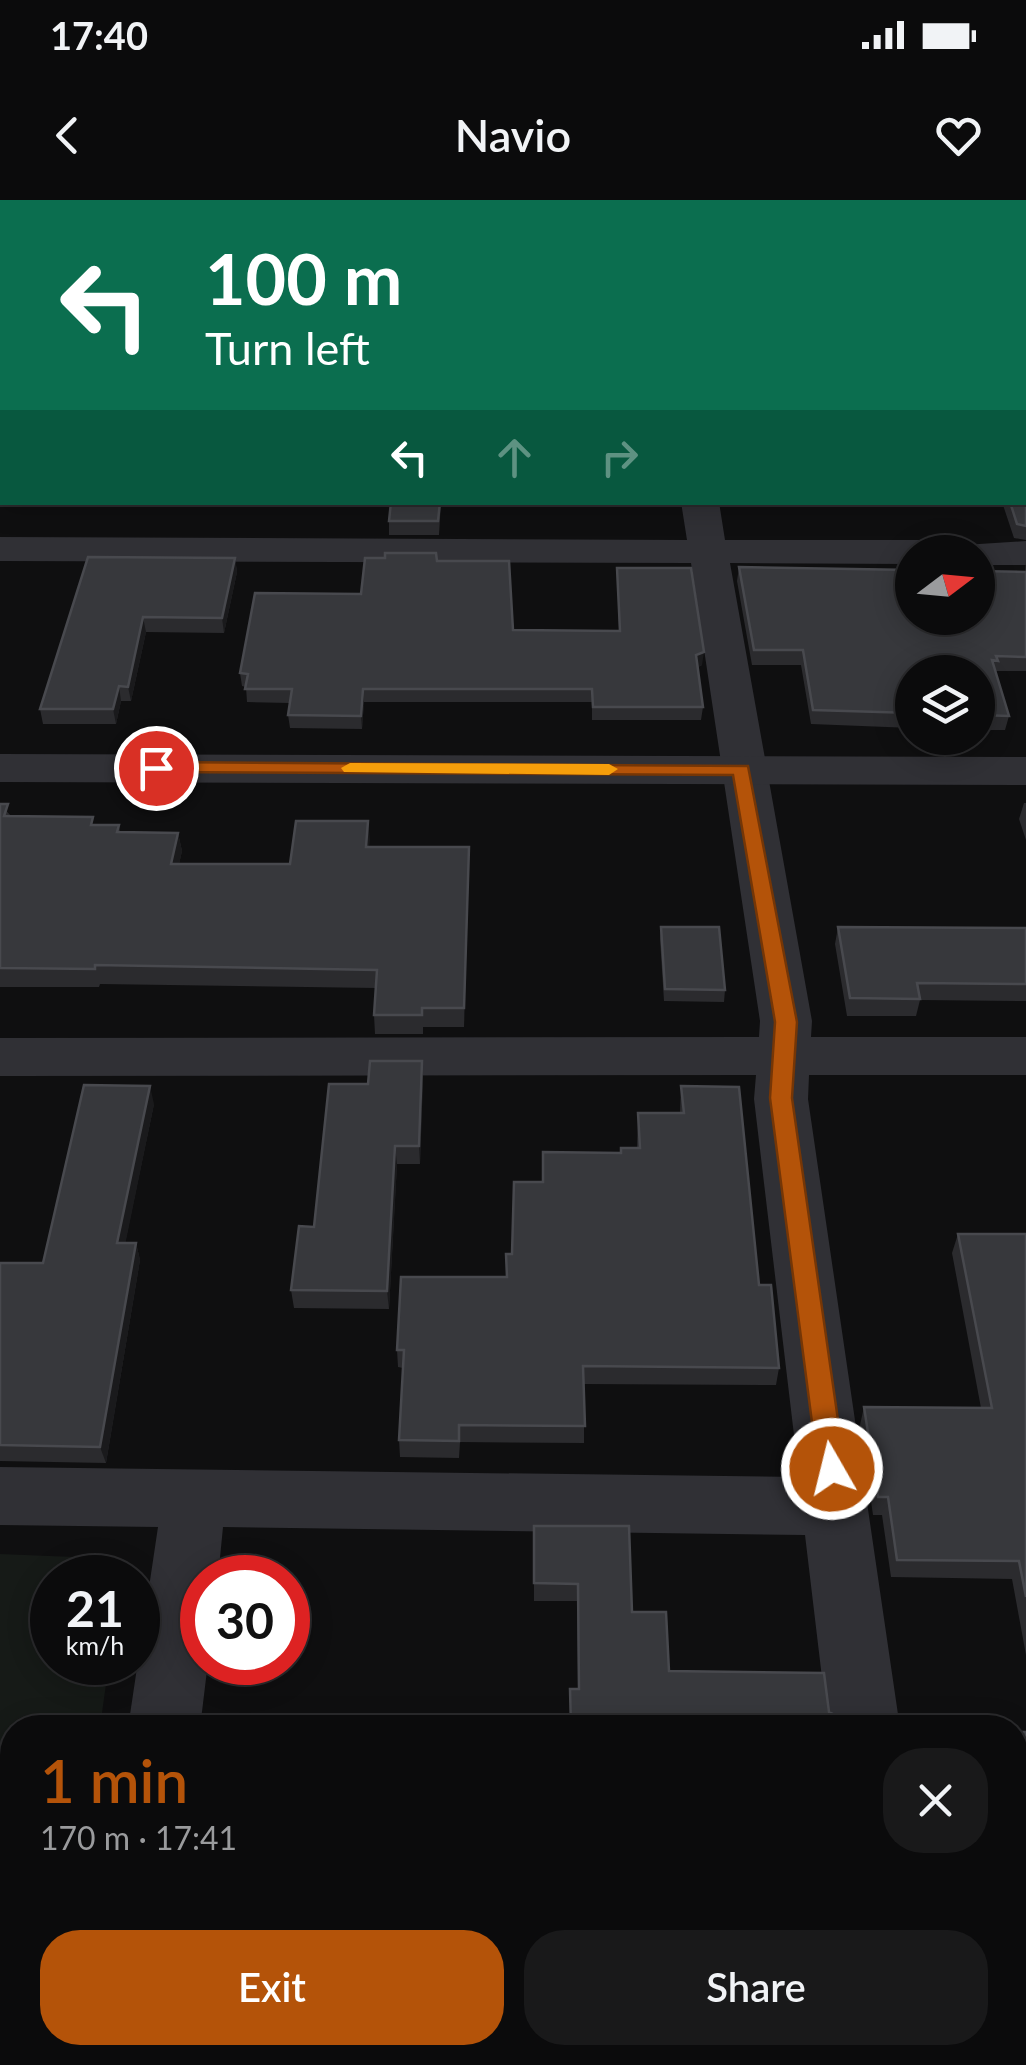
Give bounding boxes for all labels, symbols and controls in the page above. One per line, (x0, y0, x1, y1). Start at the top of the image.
text: 17:40 (50, 12, 148, 58)
icon: back (40, 108, 95, 163)
text: Navio (455, 108, 571, 162)
icon: heart (931, 108, 986, 163)
text: 100 m (205, 236, 402, 320)
icon: left (40, 240, 170, 370)
text: Turn left (205, 321, 370, 375)
icon: left (382, 430, 437, 485)
icon: ahead (487, 430, 542, 485)
icon: right (592, 430, 647, 485)
north arrow (895, 535, 995, 635)
map controls (895, 535, 995, 755)
button: layers (895, 655, 995, 755)
pin (114, 726, 199, 811)
icon: arrive (129, 741, 184, 796)
position arrow (780, 1417, 884, 1521)
speed limit sign: 30 (180, 1555, 310, 1685)
text: 21 (66, 1578, 124, 1638)
text: km/h (66, 1630, 124, 1660)
text: 1 min (40, 1744, 188, 1816)
button: close (883, 1748, 988, 1853)
text: 170 m · 17:41 (40, 1818, 237, 1857)
button: Exit (40, 1930, 504, 2045)
button: Share (524, 1930, 988, 2045)

